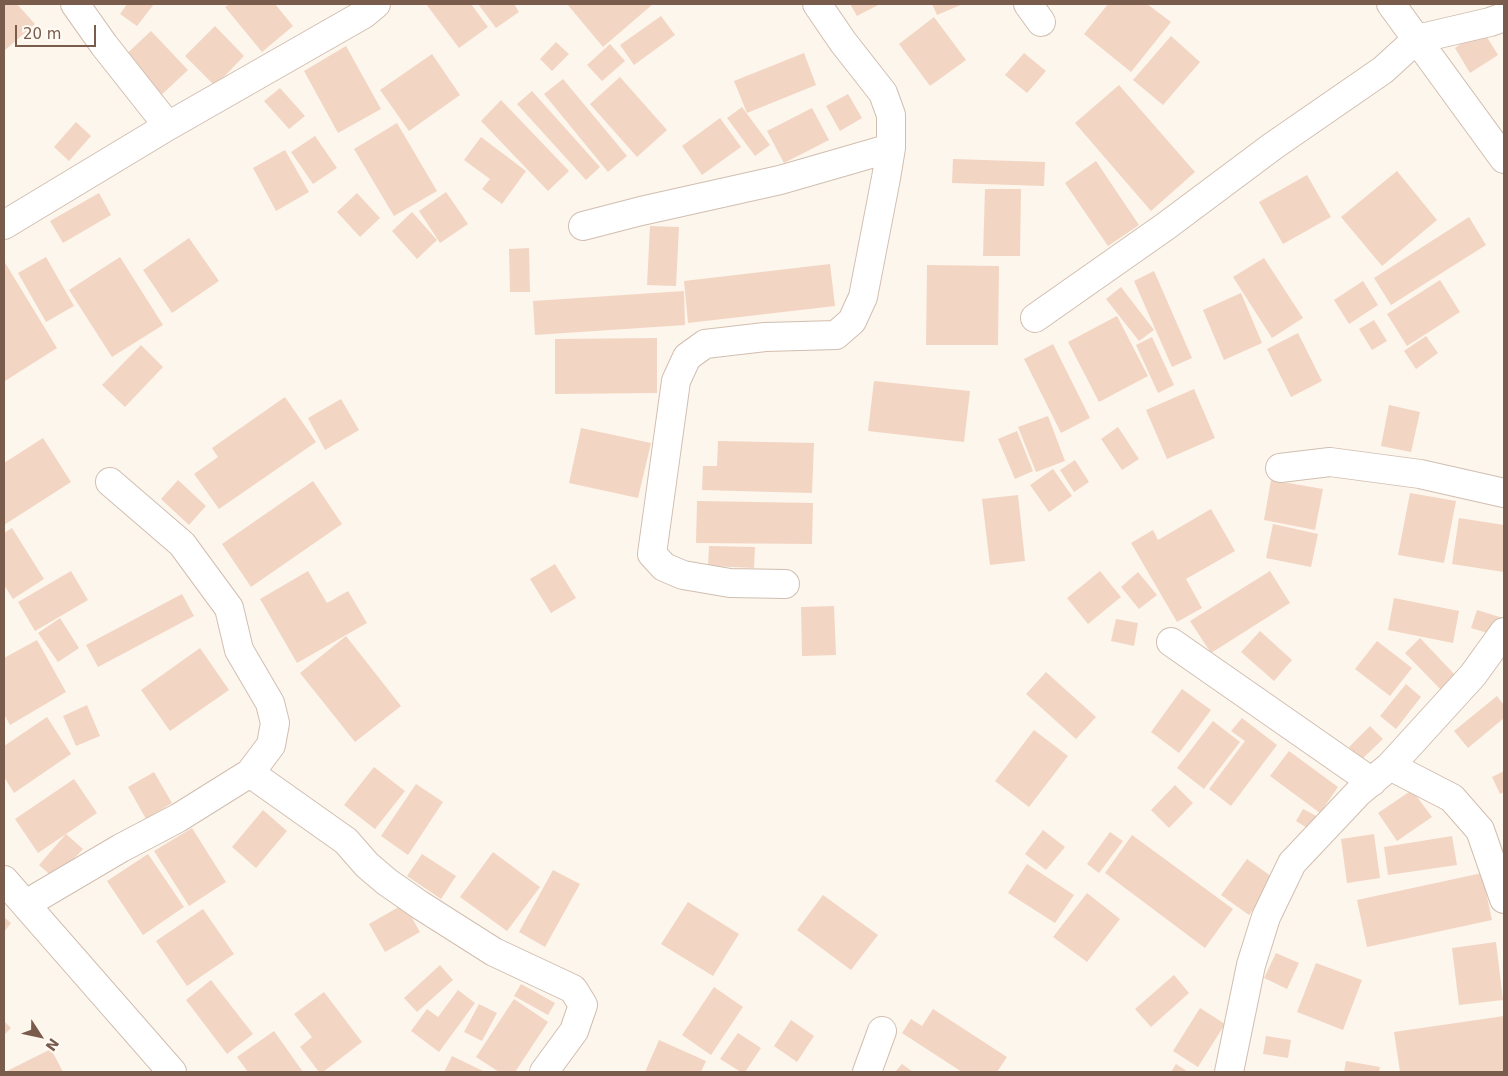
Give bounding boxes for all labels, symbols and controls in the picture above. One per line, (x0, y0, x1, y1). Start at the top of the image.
scale bar (18, 15, 99, 47)
text: 20 m (23, 25, 61, 43)
north arrow (15, 1011, 65, 1061)
text: N (42, 1035, 62, 1054)

